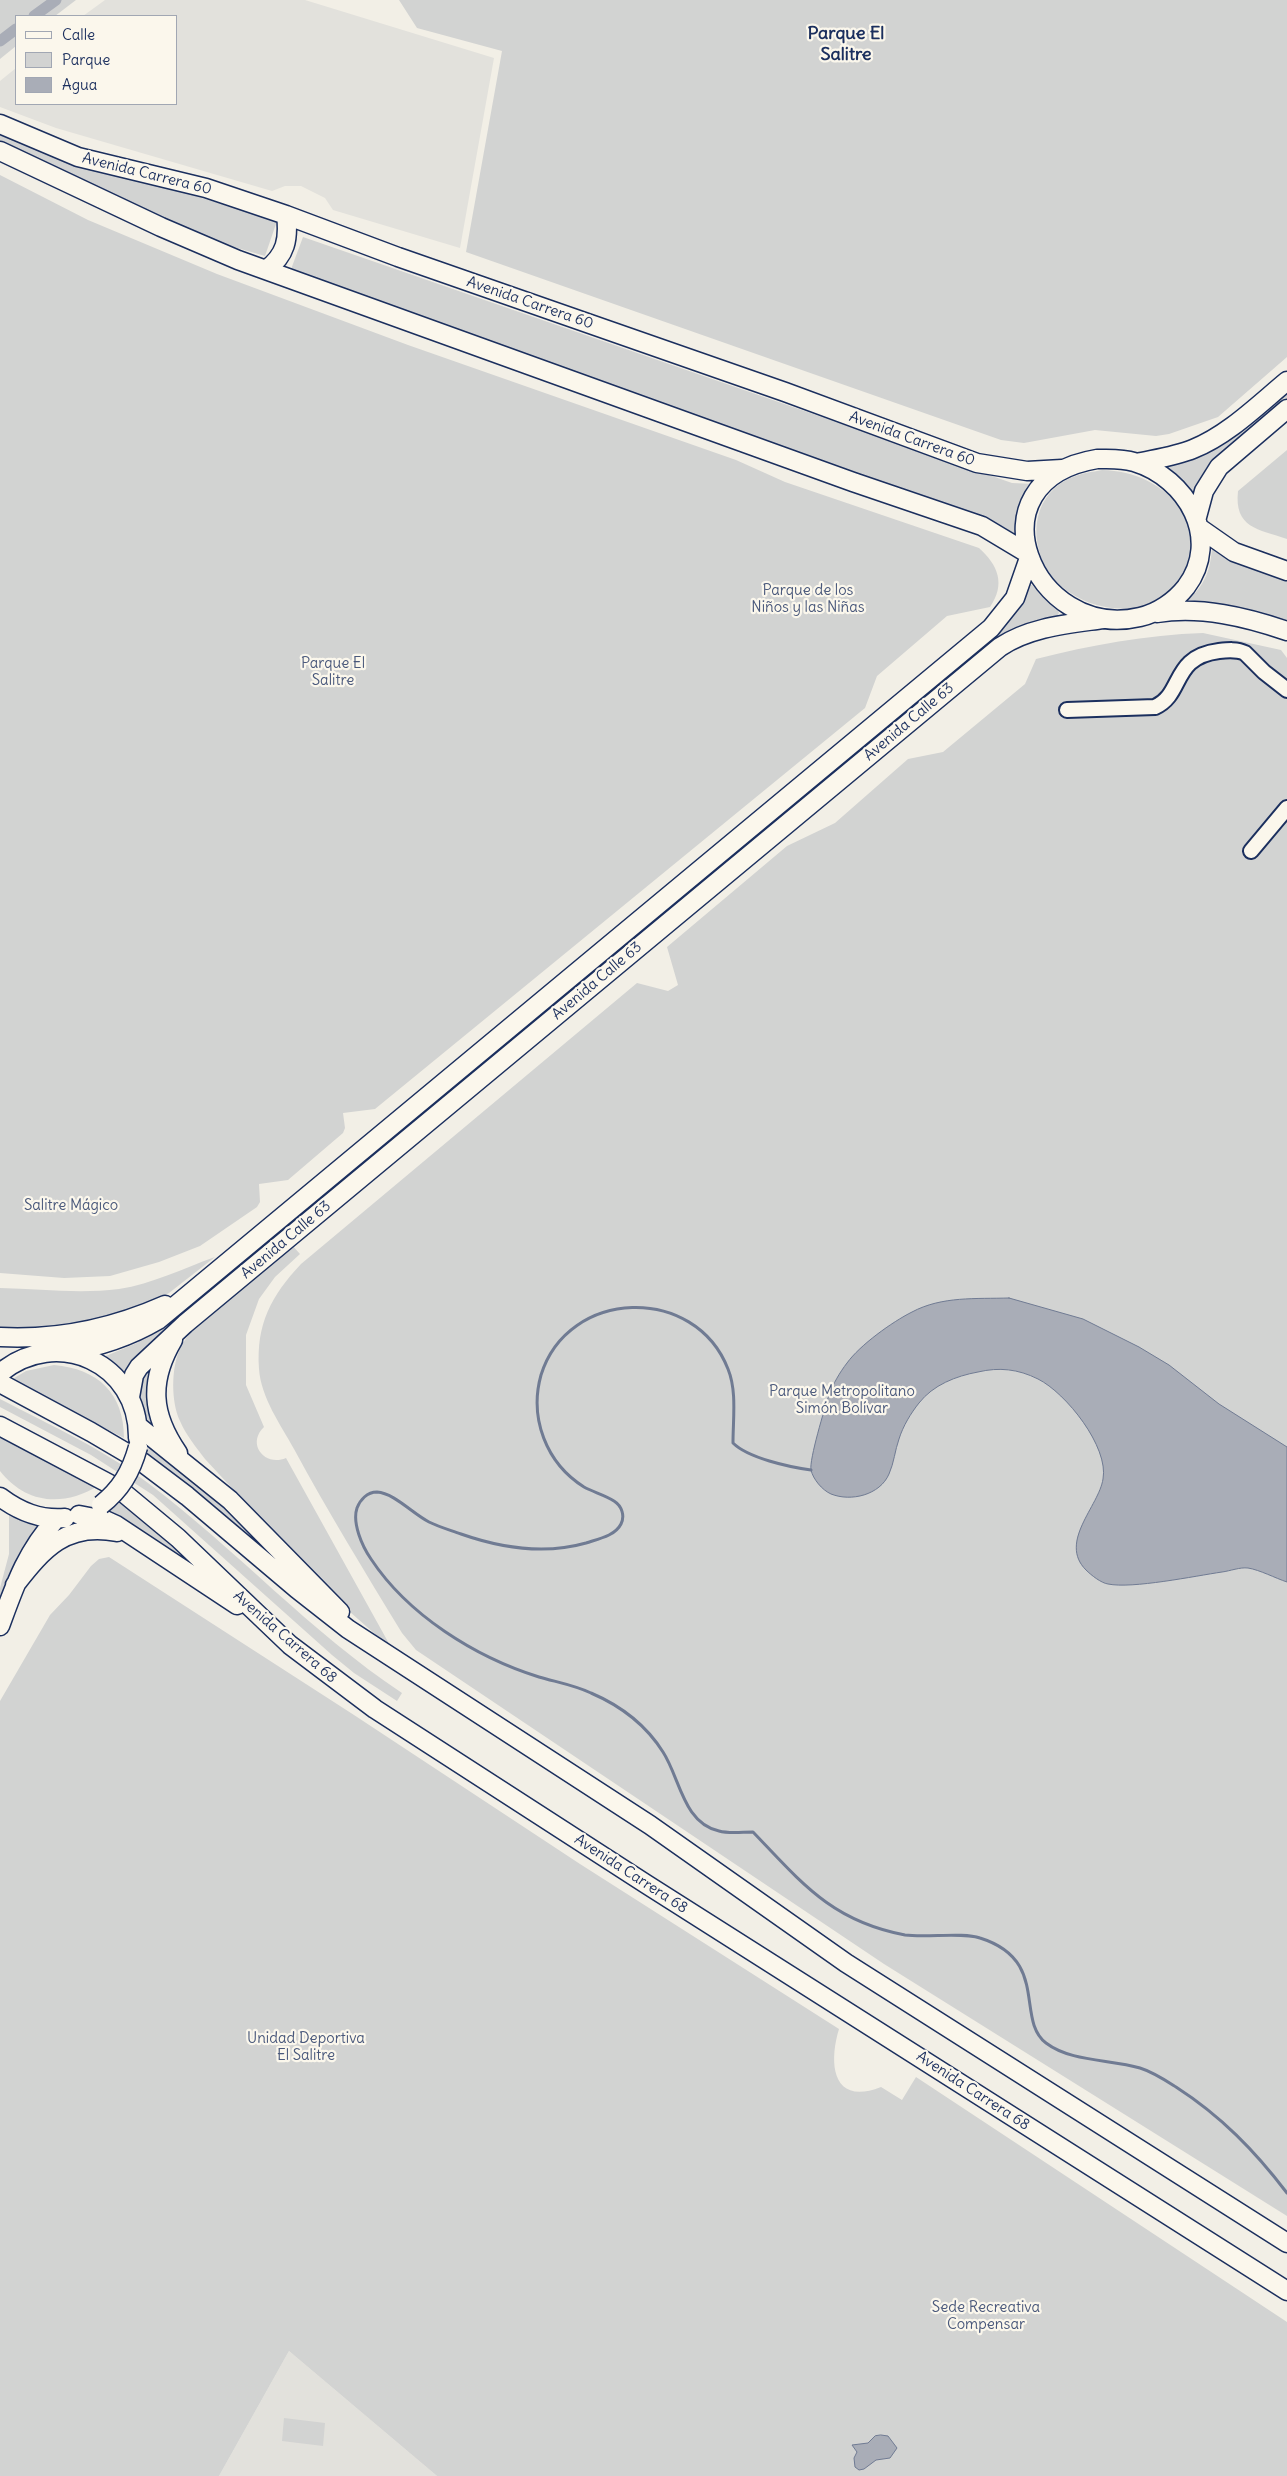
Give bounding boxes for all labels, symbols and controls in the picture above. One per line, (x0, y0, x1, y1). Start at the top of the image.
legend (15, 15, 178, 105)
district label: Parque El Salitre (808, 23, 884, 66)
text: Calle (62, 25, 95, 44)
text: Parque (62, 50, 110, 69)
text: Agua (62, 75, 97, 94)
street label: Avenida Carrera 60 (80, 149, 214, 199)
street label: Avenida Carrera 60 (464, 273, 596, 333)
street label: Avenida Carrera 60 (847, 408, 977, 470)
park label: Parque de los Niños y las Niñas (751, 582, 865, 617)
park label: Parque El Salitre (301, 655, 365, 690)
street label: Avenida Calle 63 (860, 679, 958, 765)
street label: Avenida Calle 63 (548, 938, 646, 1024)
park label: Salitre Mágico (24, 1197, 118, 1215)
street label: Avenida Calle 63 (237, 1197, 335, 1283)
park label: Parque Metropolitano Simón Bolívar (769, 1383, 915, 1418)
street label: Avenida Carrera 68 (229, 1587, 341, 1687)
street label: Avenida Carrera 68 (571, 1831, 691, 1917)
park label: Unidad Deportiva El Salitre (247, 2030, 365, 2065)
street label: Avenida Carrera 68 (913, 2048, 1033, 2134)
park label: Sede Recreativa Compensar (932, 2299, 1040, 2334)

